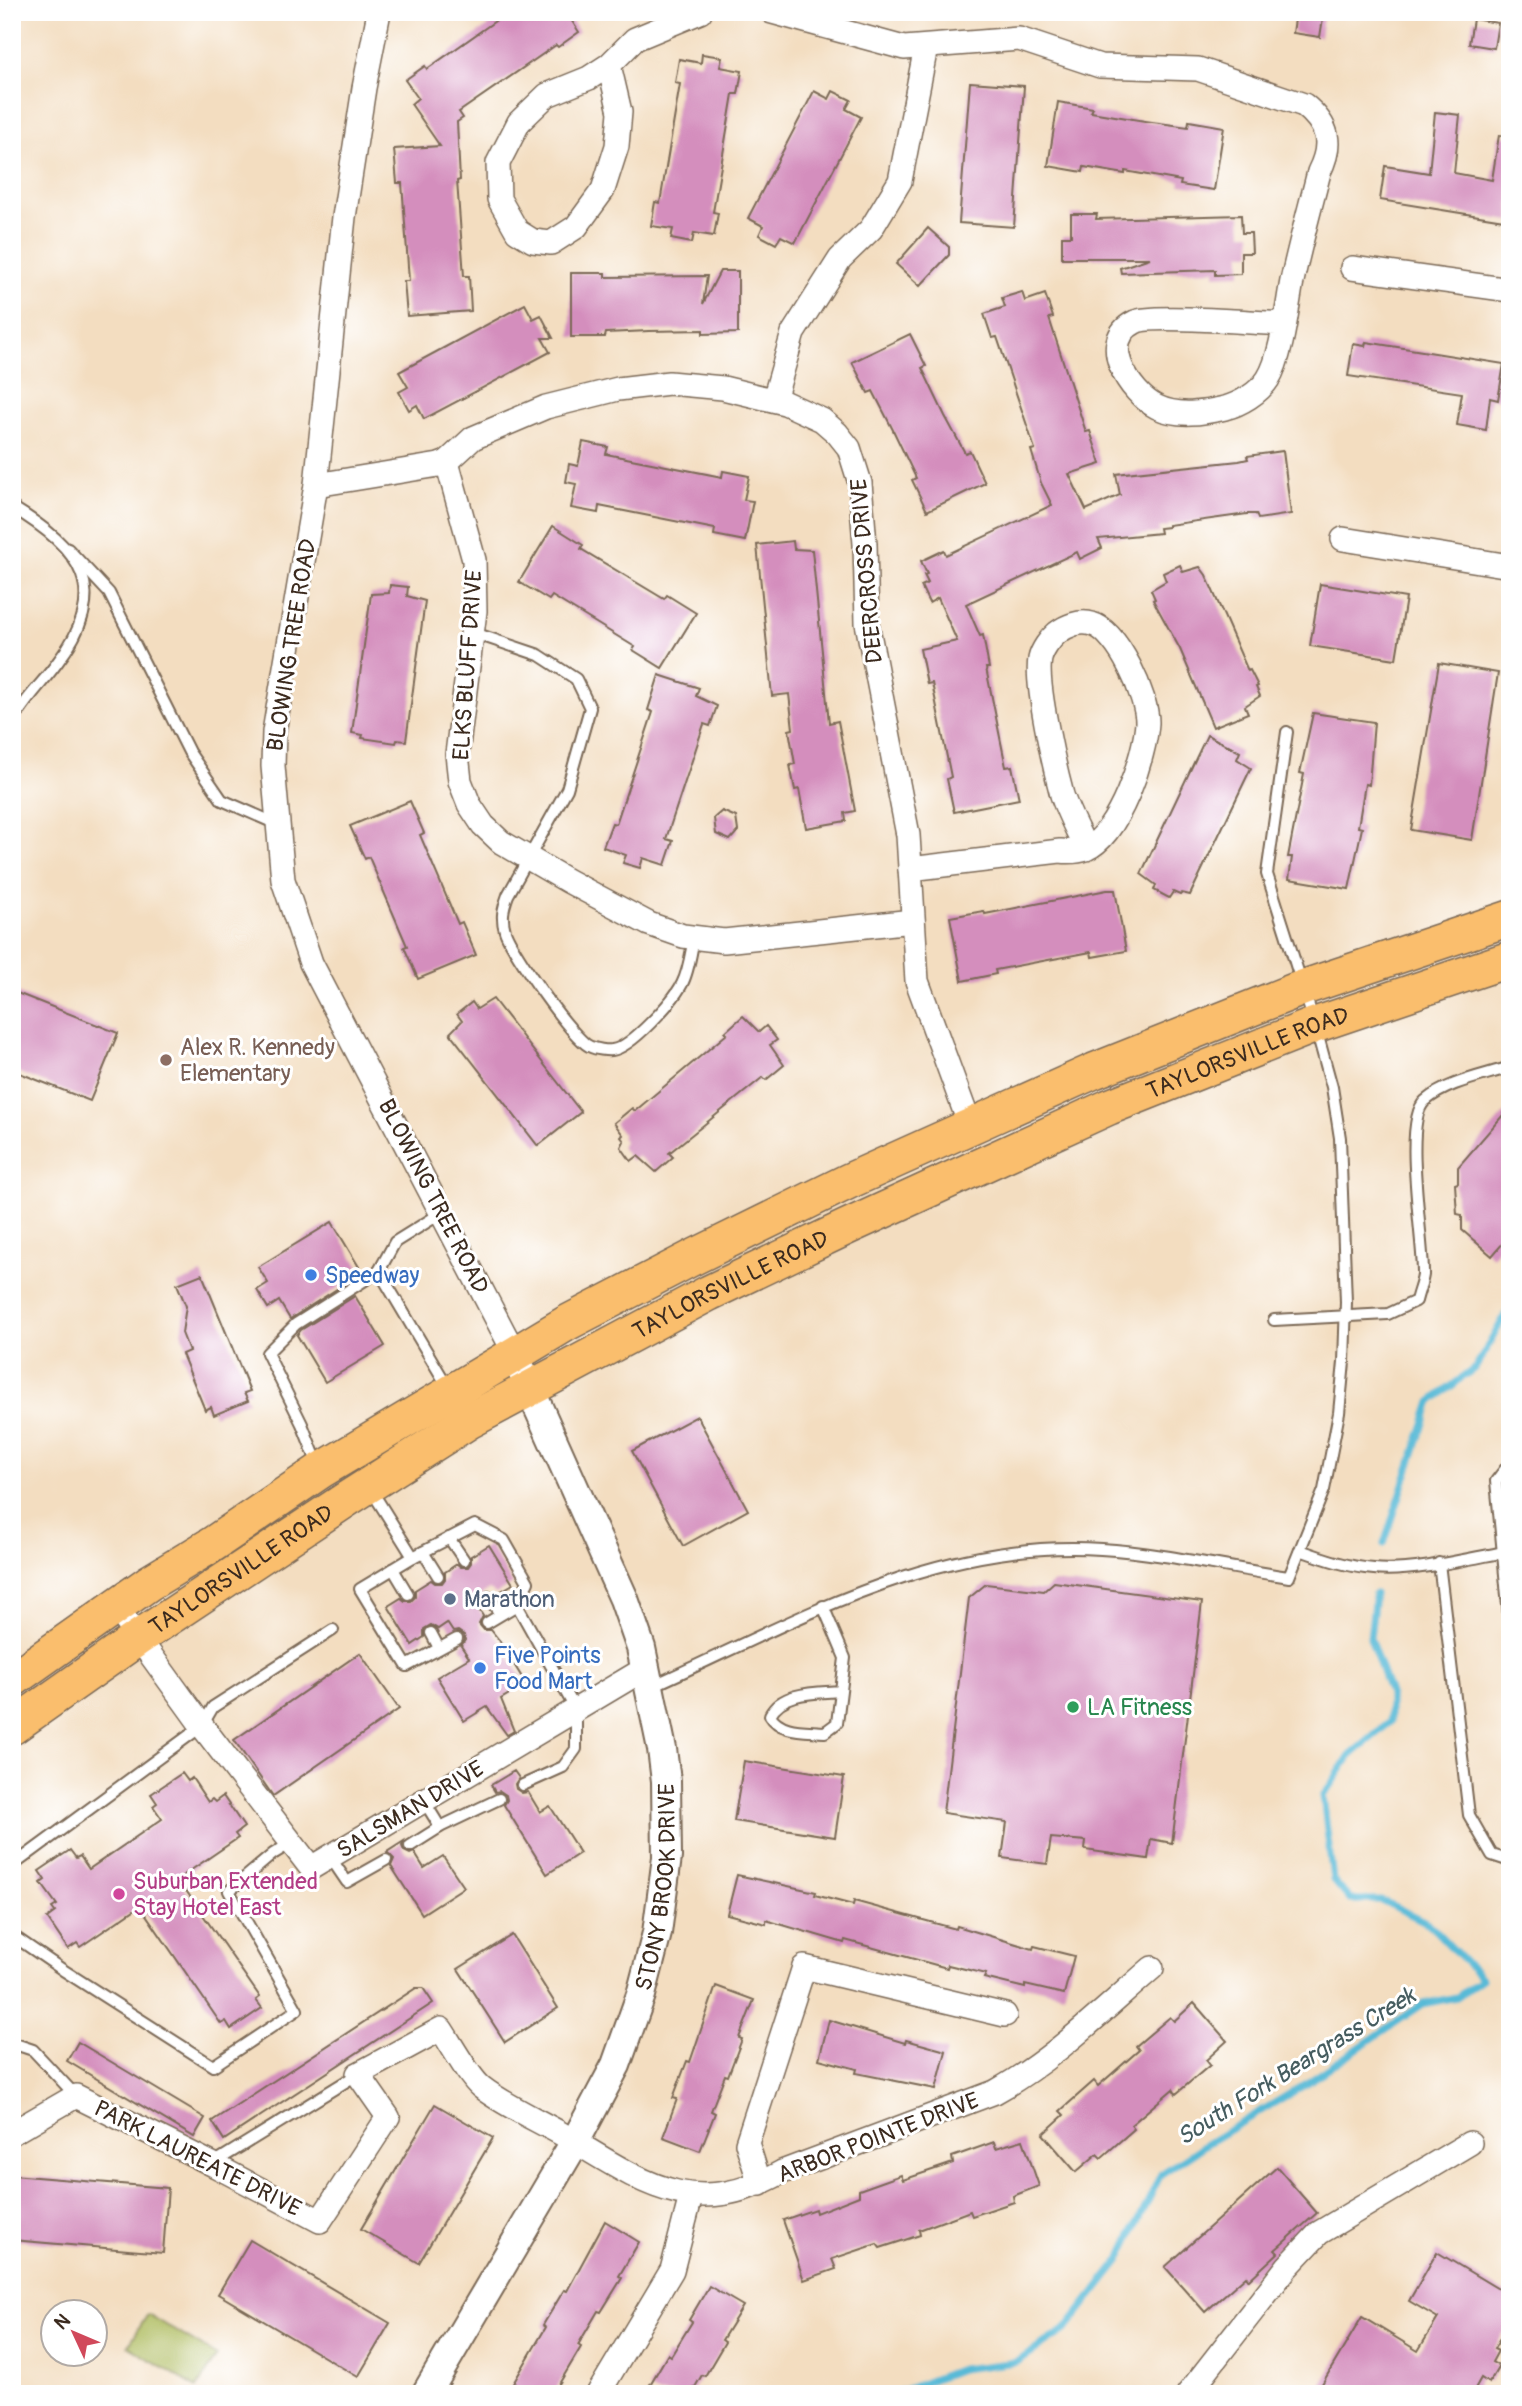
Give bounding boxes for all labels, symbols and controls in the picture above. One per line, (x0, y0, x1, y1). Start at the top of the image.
street label: DEERCROSS DRIVE (844, 477, 889, 665)
street label: BLOWING TREE ROAD (260, 537, 323, 753)
street label: ELKS BLUFF DRIVE (446, 569, 489, 761)
street label: TAYLORSVILLE ROAD (1142, 1001, 1353, 1106)
place label: Alex R. Kennedy Elementary (180, 1033, 335, 1088)
marker: Alex R. Kennedy Elementary (158, 1052, 174, 1068)
street label: BLOWING TREE ROAD (372, 1094, 495, 1298)
street label: TAYLORSVILLE ROAD (628, 1224, 833, 1346)
place label: Speedway (325, 1261, 419, 1290)
marker: Speedway (303, 1267, 319, 1283)
street label: TAYLORSVILLE ROAD (144, 1498, 339, 1642)
place label: Marathon (464, 1585, 555, 1614)
marker: Marathon (442, 1591, 458, 1607)
place label: Five Points Food Mart (494, 1641, 601, 1696)
marker: Five Points Food Mart (472, 1660, 488, 1676)
place label: LA Fitness (1087, 1693, 1192, 1722)
marker: LA Fitness (1065, 1699, 1081, 1715)
street label: SALSMAN DRIVE (331, 1754, 489, 1865)
street label: STONY BROOK DRIVE (629, 1783, 682, 1994)
place label: Suburban Extended Stay Hotel East (133, 1867, 318, 1922)
marker: Suburban Extended Stay Hotel East (111, 1886, 127, 1902)
water label: South Fork Beargrass Creek (1172, 1980, 1422, 2152)
street label: ARBOR POINTE DRIVE (773, 2086, 983, 2189)
street label: PARK LAUREATE DRIVE (89, 2094, 306, 2223)
north arrow (38, 2298, 108, 2368)
text: N (49, 2309, 76, 2335)

